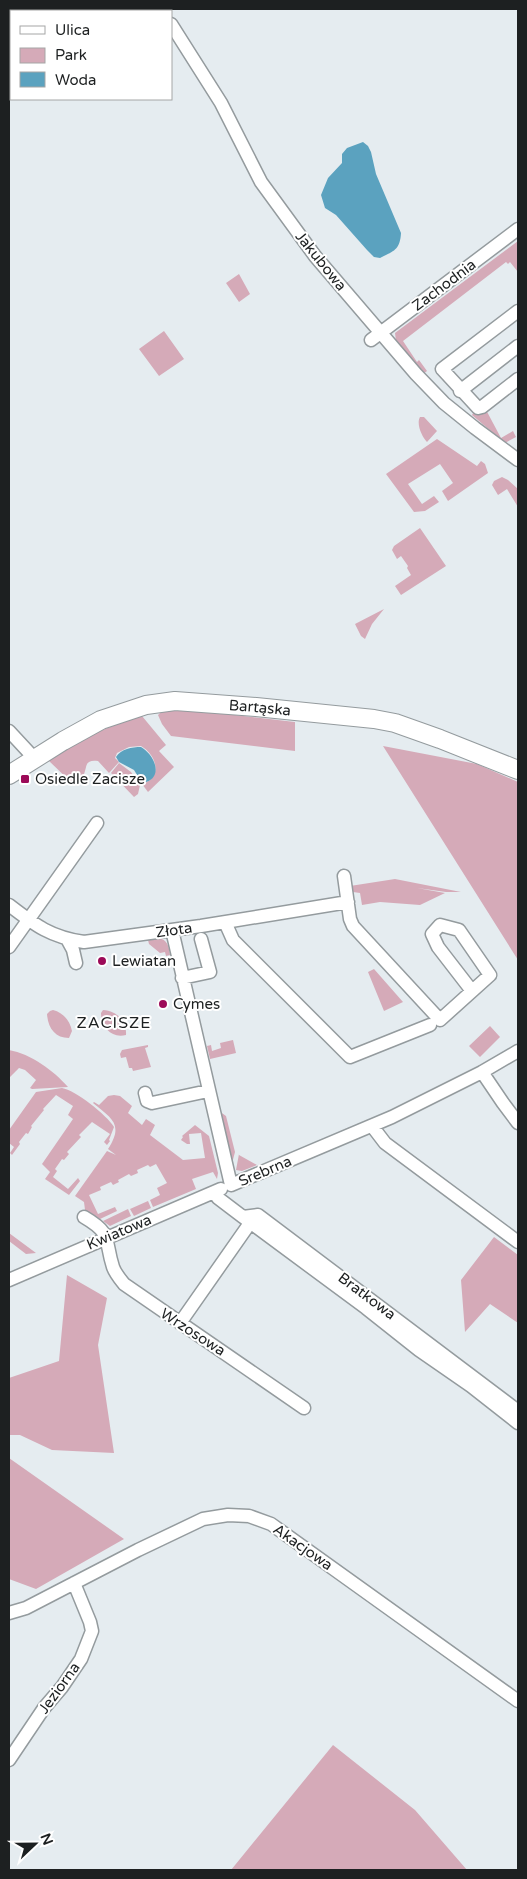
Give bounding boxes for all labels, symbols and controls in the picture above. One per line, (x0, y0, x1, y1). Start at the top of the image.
legend (10, 10, 172, 100)
text: Ulica (55, 21, 90, 39)
text: Park (55, 46, 87, 64)
text: Woda (55, 71, 97, 89)
street label: Jakubowa (292, 228, 350, 294)
street label: Zachodnia (409, 255, 479, 315)
street label: Bartąska (228, 696, 292, 719)
place label: Osiedle Zacisze (35, 770, 145, 788)
marker: Osiedle Zacisze (19, 773, 31, 785)
street label: Złota (155, 919, 193, 941)
place label: Lewiatan (112, 952, 176, 970)
marker: Lewiatan (96, 955, 108, 967)
place label: Cymes (173, 995, 220, 1013)
marker: Cymes (157, 998, 169, 1010)
district label: ZACISZE (77, 1013, 151, 1033)
street label: Srebrna (236, 1152, 294, 1190)
street label: Kwiatowa (84, 1210, 154, 1254)
street label: Bratkowa (335, 1269, 399, 1323)
street label: Wrzosowa (157, 1304, 229, 1360)
street label: Akacjowa (270, 1520, 336, 1574)
street label: Jeziorna (34, 1659, 84, 1717)
north arrow (10, 1819, 60, 1869)
text: N (37, 1831, 57, 1848)

